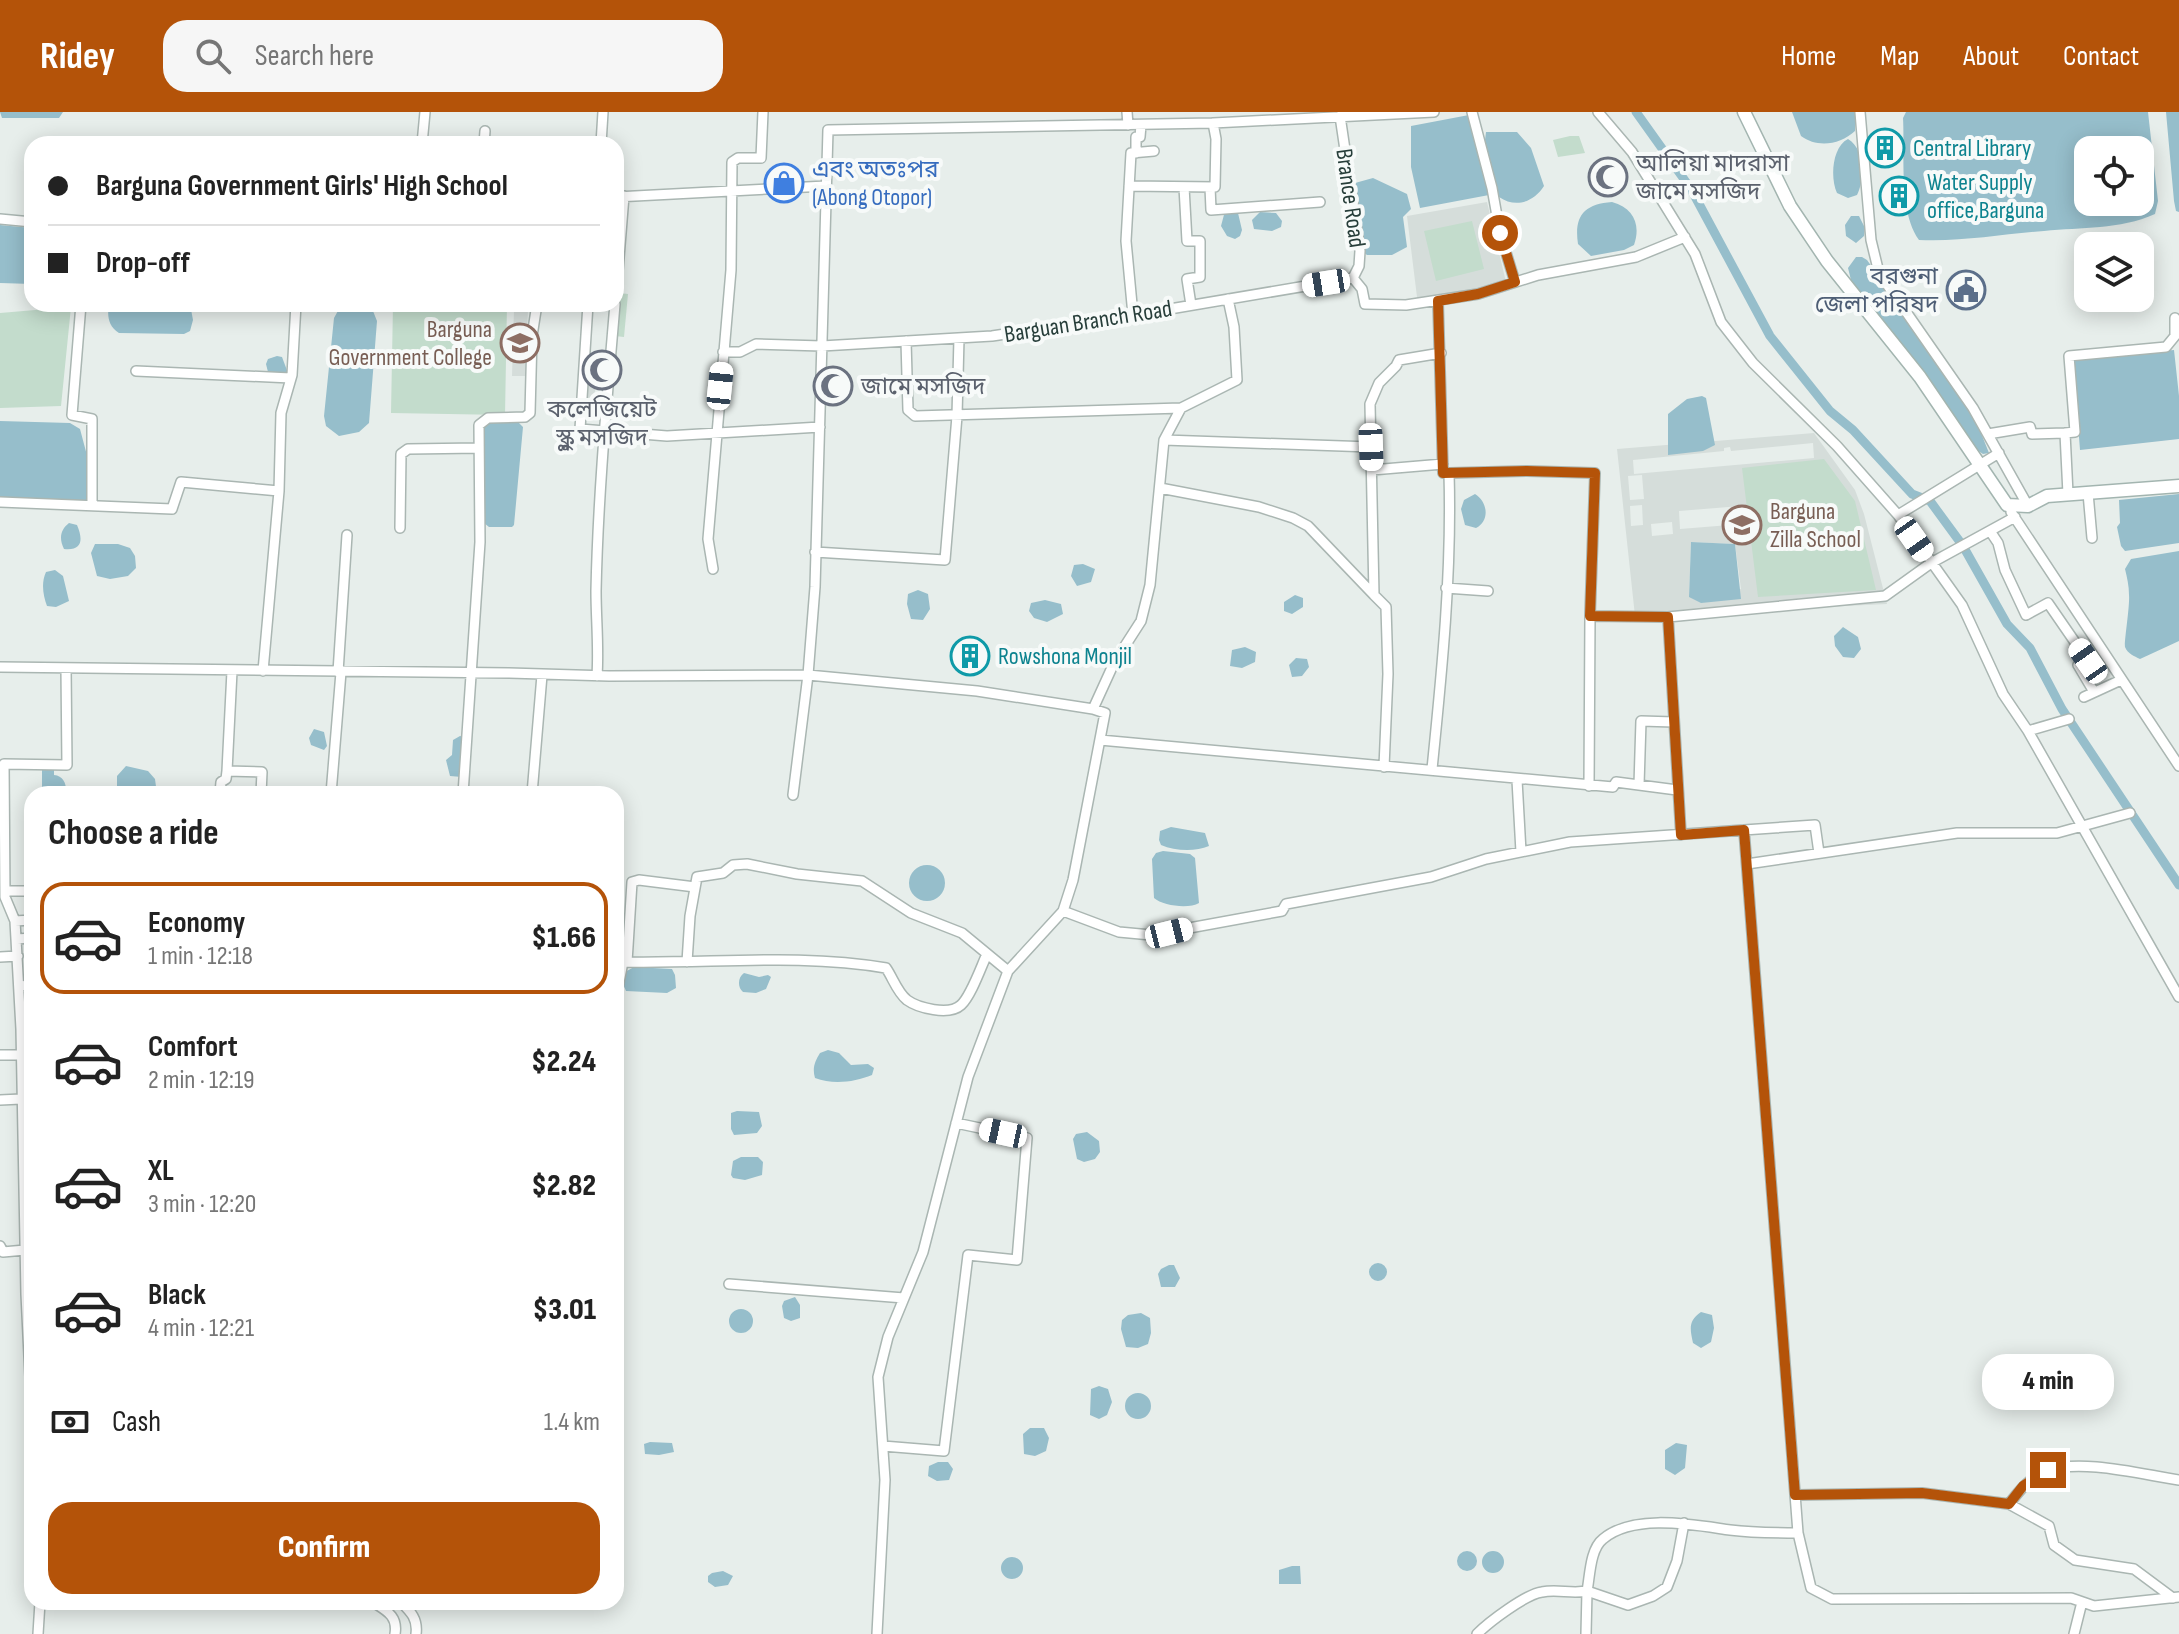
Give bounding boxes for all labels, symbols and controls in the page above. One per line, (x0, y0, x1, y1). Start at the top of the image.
search box (163, 20, 723, 92)
text: Ridey (40, 34, 115, 79)
icon: search (191, 34, 235, 78)
text: Search here (255, 38, 374, 74)
text: Home (1781, 40, 1836, 73)
text: Map (1880, 40, 1919, 73)
text: About (1963, 40, 2019, 73)
text: Contact (2063, 40, 2139, 73)
building icon: Central Library (1864, 127, 1906, 169)
place label: Central Library (1913, 134, 2031, 163)
map controls (2074, 136, 2154, 312)
button: locate (2074, 136, 2154, 216)
street label: Brance Road (1329, 147, 1372, 249)
place label: আলিয়া মাদরাসা জামে মসজিদ (1635, 149, 1790, 206)
place label: এবং অতঃপর (Abong Otopor) (812, 155, 939, 212)
mosque icon: আলিয়া মাদরাসা জামে মসজিদ (1587, 156, 1629, 198)
shop icon: এবং অতঃপর (Abong Otopor) (763, 162, 805, 204)
text: Barguna Government Girls' High School (96, 168, 508, 204)
place label: Water Supply office,Barguna (1927, 168, 2044, 225)
building icon: Water Supply office,Barguna (1878, 175, 1920, 217)
route start (1482, 215, 1518, 251)
button: layers (2074, 232, 2154, 312)
text: Drop-off (96, 245, 190, 281)
place label: বরগুনা জেলা পরিষদ (1815, 262, 1939, 319)
car (1300, 267, 1352, 299)
public building icon: বরগুনা জেলা পরিষদ (1945, 269, 1987, 311)
street label: Barguan Branch Road (1002, 294, 1174, 349)
place label: Barguna Government College (329, 315, 492, 372)
school or university icon: Barguna Government College (499, 322, 541, 364)
mosque icon: কলেজিয়েট স্কুল মসজিদ (581, 349, 623, 391)
car (706, 361, 734, 411)
mosque icon: জামে মসজিদ (812, 365, 854, 407)
place label: জামে মসজিদ (860, 372, 986, 401)
place label: কলেজিয়েট স্কুল মসজিদ (546, 395, 658, 452)
car (1358, 423, 1384, 471)
place label: Barguna Zilla School (1770, 497, 1861, 554)
school or university icon: Barguna Zilla School (1721, 504, 1763, 546)
car (1890, 512, 1938, 566)
car (2064, 634, 2112, 688)
building icon: Rowshona Monjil (949, 635, 991, 677)
place label: Rowshona Monjil (998, 642, 1132, 671)
text: Choose a ride (48, 812, 219, 855)
icon: car (52, 902, 124, 974)
text: Economy (148, 905, 245, 941)
car (1143, 916, 1195, 950)
text: $1.66 (532, 920, 596, 956)
text: 1 min · 12:18 (148, 941, 253, 972)
icon: car (52, 1026, 124, 1098)
text: Comfort (148, 1029, 238, 1065)
text: $2.24 (531, 1044, 596, 1080)
text: 2 min · 12:19 (148, 1065, 255, 1096)
car (977, 1116, 1029, 1150)
icon: car (52, 1150, 124, 1222)
text: XL (148, 1153, 174, 1189)
text: $2.82 (531, 1168, 596, 1204)
text: 3 min · 12:20 (148, 1189, 256, 1220)
icon: car (52, 1274, 124, 1346)
text: Black (148, 1277, 206, 1313)
text: $3.01 (533, 1292, 596, 1328)
text: 4 min · 12:21 (148, 1313, 254, 1344)
callout: 4 min (1982, 1354, 2114, 1410)
text: 4 min (2022, 1366, 2074, 1397)
icon: cash (48, 1400, 92, 1444)
text: Cash (112, 1404, 161, 1440)
text: 1.4 km (544, 1407, 600, 1438)
route end (2030, 1452, 2066, 1488)
button: Confirm (48, 1502, 600, 1594)

